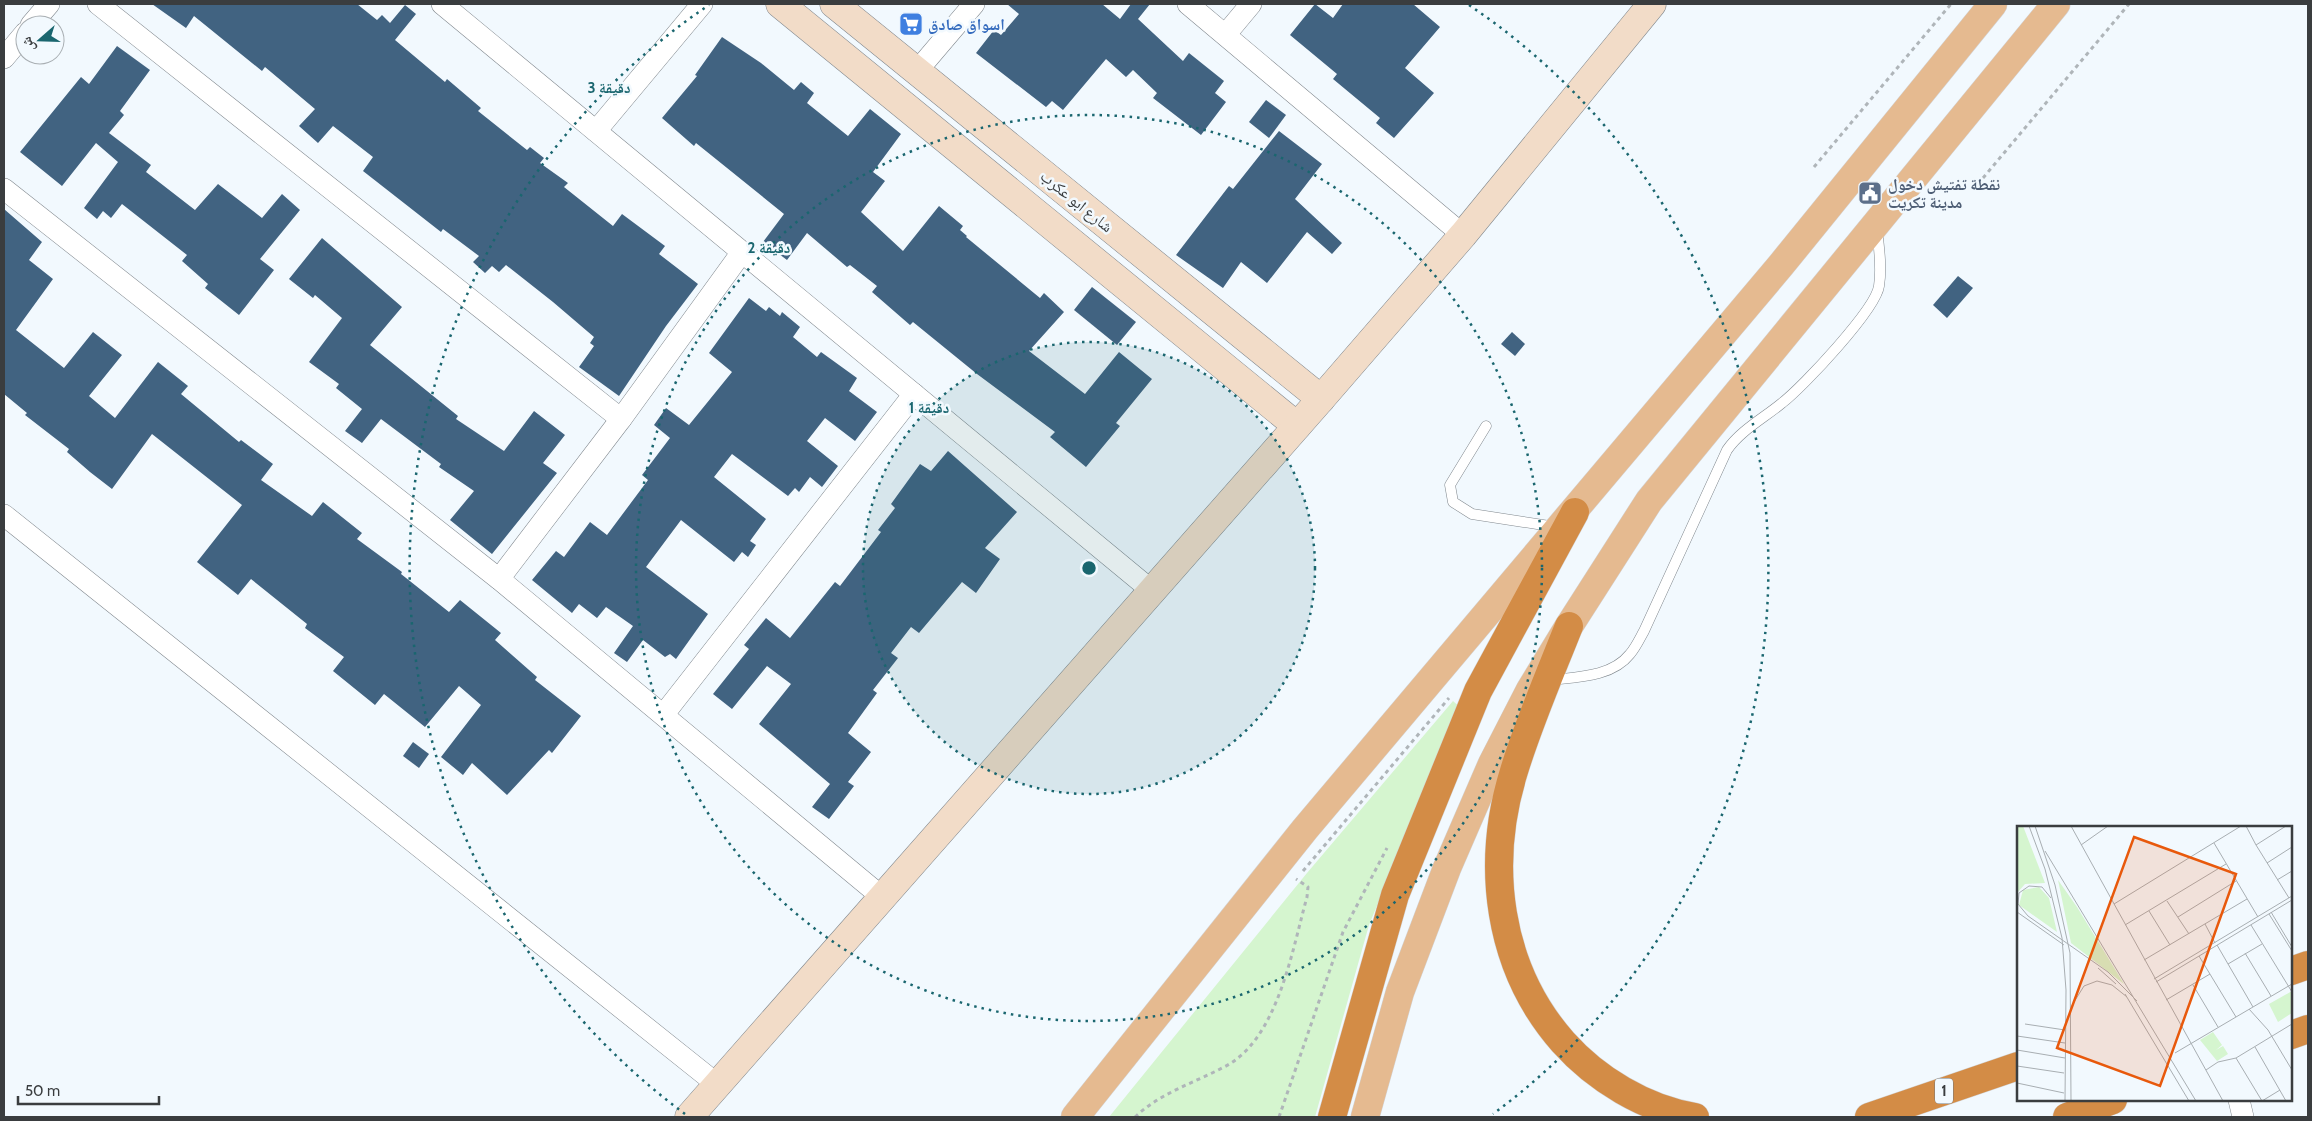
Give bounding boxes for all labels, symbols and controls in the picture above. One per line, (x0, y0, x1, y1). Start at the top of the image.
supermarket icon: اسواق صادق (898, 11, 924, 37)
north arrow (15, 15, 65, 65)
place label: اسواق صادق (928, 15, 1005, 34)
text: ش (17, 34, 39, 55)
text: 3 دقيقة (588, 79, 630, 97)
street label: شارع ابو عكرب (1036, 166, 1117, 237)
place label: نقطة تفتيش دخول مدينة تكريت (1888, 175, 2000, 212)
public building icon: نقطة تفتيش دخول مدينة تكريت (1857, 180, 1883, 206)
text: 2 دقيقة (748, 239, 790, 257)
text: 1 دقيقة (909, 399, 949, 417)
centre of rings (1080, 559, 1098, 577)
inset map (2017, 826, 2292, 1101)
scale bar (18, 1074, 159, 1106)
road number: 1 (1935, 1078, 1953, 1104)
text: 50 m (25, 1082, 60, 1100)

